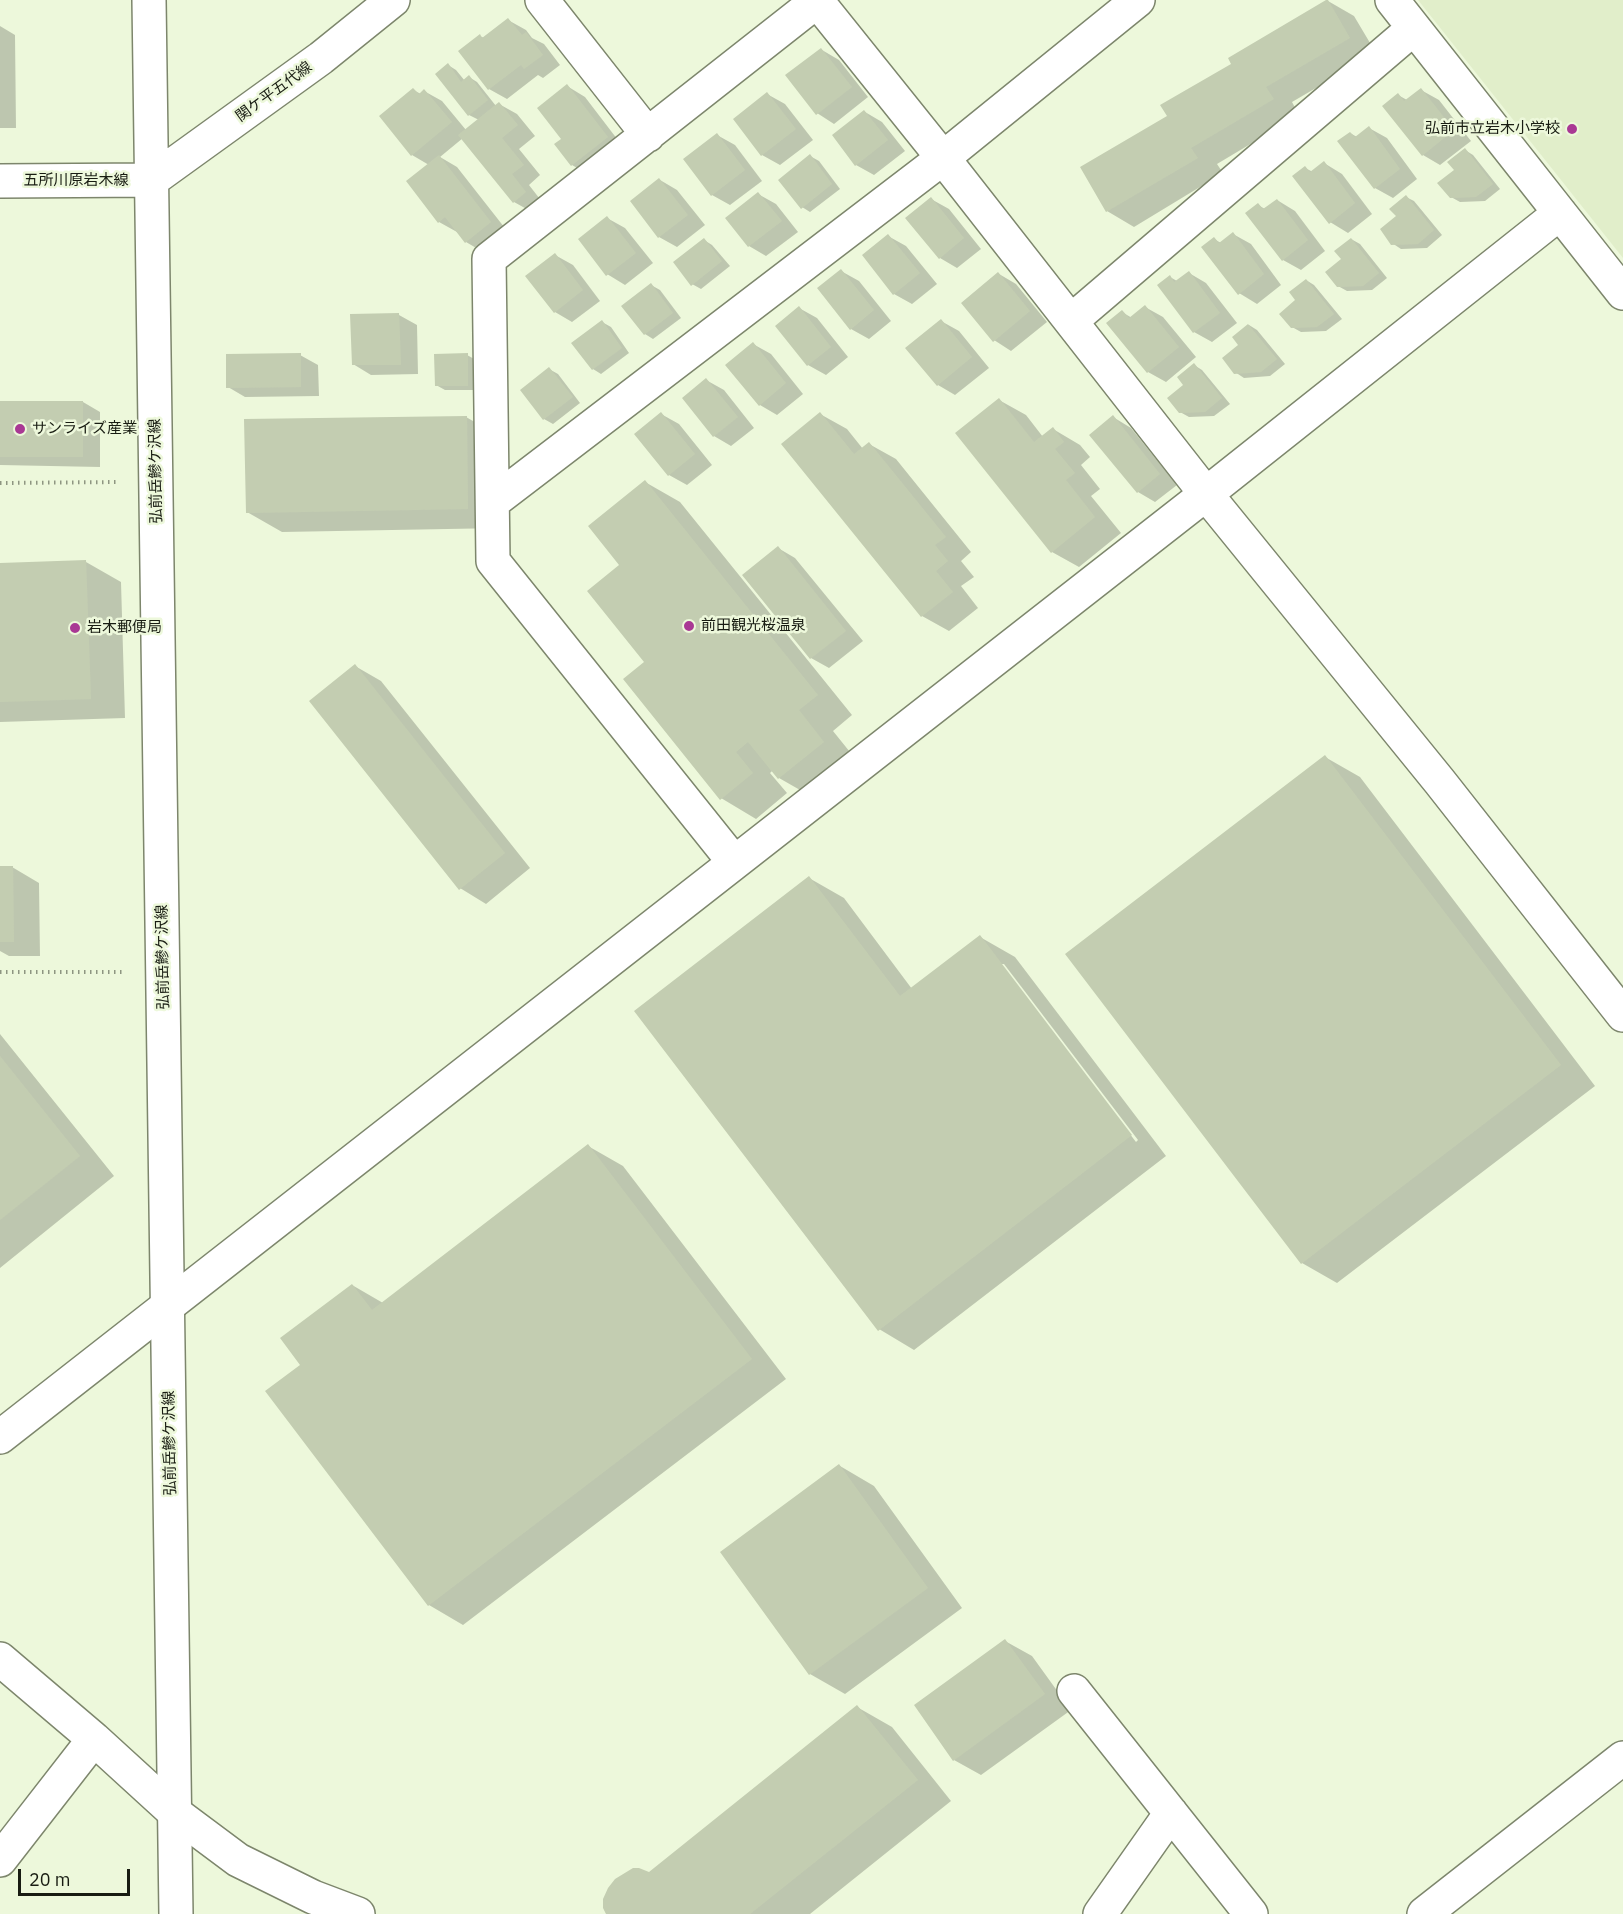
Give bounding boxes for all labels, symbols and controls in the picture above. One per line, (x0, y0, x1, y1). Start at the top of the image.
street label: 関ケ平五代線 (232, 58, 316, 126)
place label: 弘前市立岩木小学校 (1425, 120, 1560, 138)
marker: 弘前市立岩木小学校 (1565, 122, 1579, 136)
street label: 五所川原岩木線 (24, 172, 128, 190)
street label: 弘前岳鰺ケ沢線 (146, 418, 166, 524)
place label: サンライズ産業 (32, 420, 137, 438)
marker: サンライズ産業 (13, 422, 27, 436)
place label: 前田観光桜温泉 (701, 617, 806, 635)
place label: 岩木郵便局 (87, 619, 162, 637)
marker: 前田観光桜温泉 (682, 619, 696, 633)
marker: 岩木郵便局 (68, 621, 82, 635)
street label: 弘前岳鰺ケ沢線 (153, 904, 173, 1010)
street label: 弘前岳鰺ケ沢線 (160, 1390, 180, 1496)
scale bar (21, 1857, 134, 1895)
text: 20 m (29, 1868, 71, 1891)

